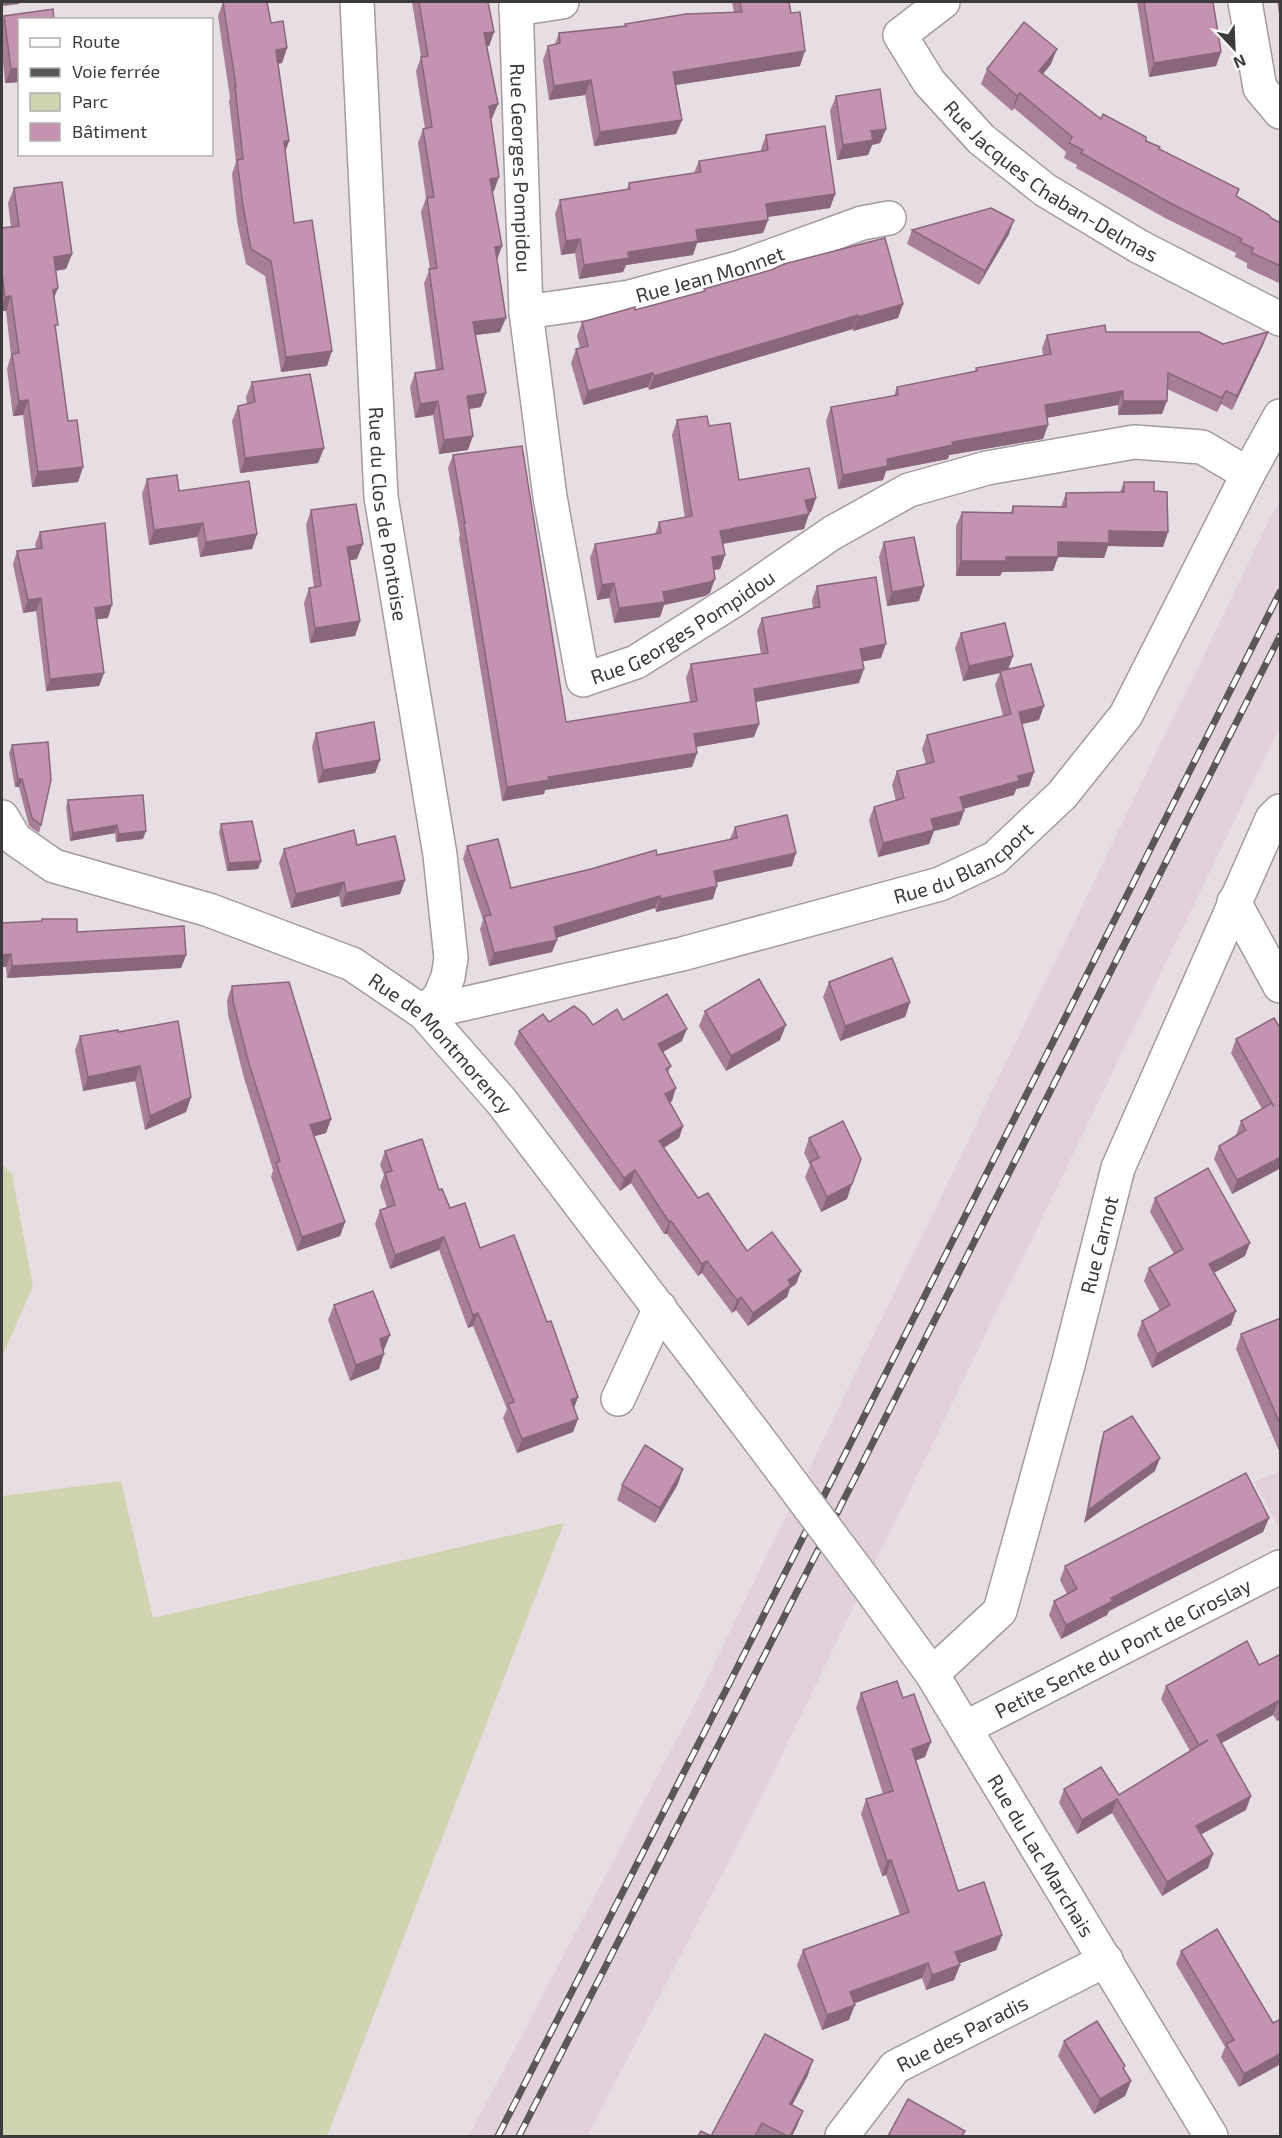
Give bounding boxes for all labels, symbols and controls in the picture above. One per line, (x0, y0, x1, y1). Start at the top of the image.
legend (18, 18, 213, 156)
north arrow (1204, 18, 1264, 78)
text: Route (72, 30, 120, 52)
text: N (1231, 51, 1249, 73)
text: Voie ferrée (72, 60, 160, 82)
street label: Rue Georges Pompidou (506, 63, 537, 273)
text: Parc (72, 90, 108, 112)
street label: Rue Jacques Chaban-Delmas (939, 95, 1162, 266)
text: Bâtiment (72, 120, 147, 142)
street label: Rue Jean Monnet (633, 240, 788, 307)
street label: Rue du Clos de Pontoise (365, 406, 413, 623)
street label: Rue Georges Pompidou (587, 564, 779, 689)
street label: Rue du Blancport (891, 817, 1038, 908)
street label: Rue de Montmorency (365, 967, 519, 1119)
street label: Rue Carnot (1075, 1193, 1123, 1296)
street label: Petite Sente du Pont de Groslay (990, 1572, 1255, 1723)
street label: Rue du Lac Marchais (983, 1770, 1100, 1941)
street label: Rue des Paradis (892, 1990, 1032, 2076)

